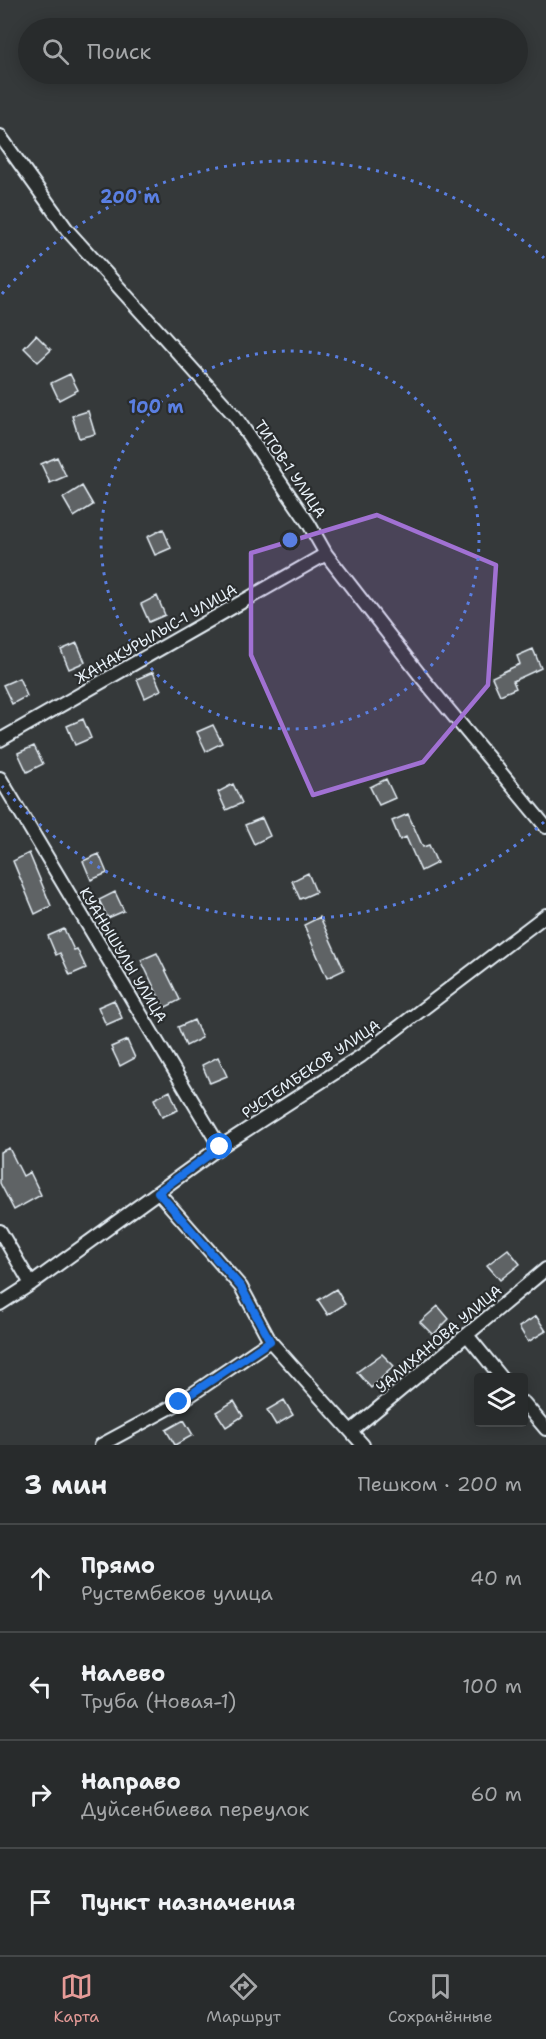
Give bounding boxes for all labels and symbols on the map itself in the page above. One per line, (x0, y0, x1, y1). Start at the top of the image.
text: 200 m (100, 185, 161, 209)
text: 100 m (128, 395, 184, 419)
street label: ТИТОВ-1 УЛИЦА (250, 416, 330, 522)
centre of rings (280, 530, 300, 550)
street label: ЖАНАКУРЫЛЫС-1 УЛИЦА (71, 579, 241, 689)
street label: КУАНЫШУЛЫ УЛИЦА (75, 884, 171, 1026)
street label: РУСТЕМБЕКОВ УЛИЦА (238, 1015, 384, 1123)
route start (206, 1133, 232, 1159)
street label: УАЛИХАНОВА УЛИЦА (372, 1280, 506, 1398)
route end (165, 1388, 191, 1414)

